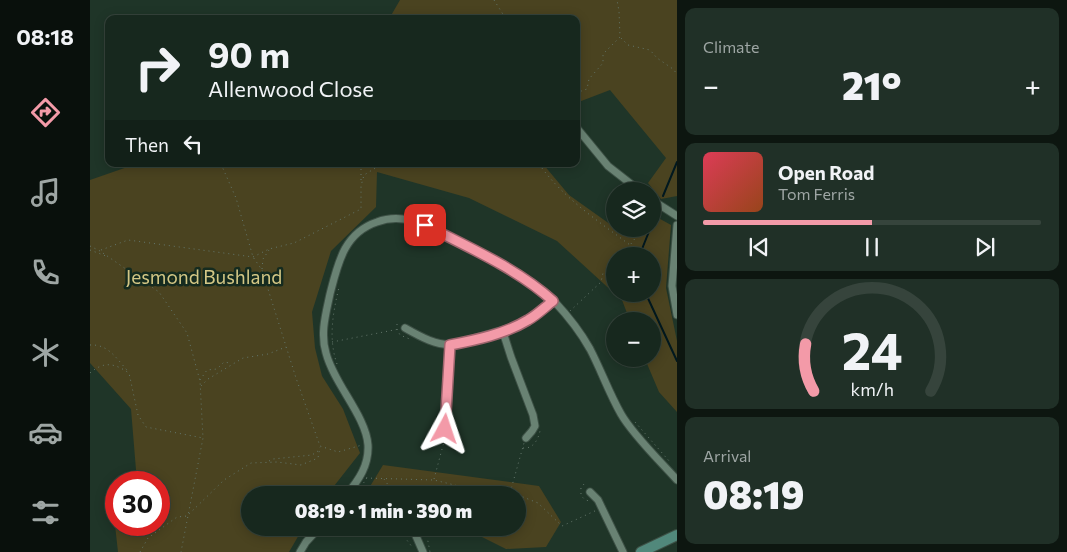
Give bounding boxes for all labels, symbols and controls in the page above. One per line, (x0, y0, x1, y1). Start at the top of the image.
text: 08:18 (16, 23, 74, 50)
text: 90 m (208, 32, 290, 75)
icon: right (125, 35, 190, 100)
text: Climate (703, 37, 759, 56)
text: 21° (842, 61, 902, 108)
text: − (703, 68, 719, 102)
text: + (1025, 68, 1041, 102)
text: Allenwood Close (208, 75, 374, 102)
icon: directions (28, 95, 63, 130)
icon: left (179, 130, 207, 158)
text: Then (125, 133, 169, 156)
text: Open Road (778, 161, 874, 184)
icon: music (28, 175, 63, 210)
map controls (606, 182, 661, 367)
button: layers (606, 182, 661, 237)
text: Tom Ferris (778, 184, 855, 203)
pin (404, 204, 446, 246)
icon: arrive (411, 211, 439, 239)
icon: previous (745, 233, 773, 261)
icon: pause (858, 233, 886, 261)
icon: next (971, 233, 999, 261)
button: + (606, 247, 661, 302)
icon: phone (28, 255, 63, 290)
park label: Jesmond Bushland (126, 265, 282, 288)
button: − (606, 312, 661, 367)
text: 24 (842, 317, 902, 381)
icon: climate (28, 335, 63, 370)
text: km/h (850, 378, 894, 400)
position arrow (418, 402, 470, 454)
icon: car (28, 415, 63, 450)
text: Arrival (703, 446, 751, 465)
text: 08:19 (703, 470, 804, 517)
speed limit sign: 30 (105, 471, 170, 536)
icon: filters (28, 495, 63, 530)
text: 08:19 · 1 min · 390 m (295, 499, 472, 522)

